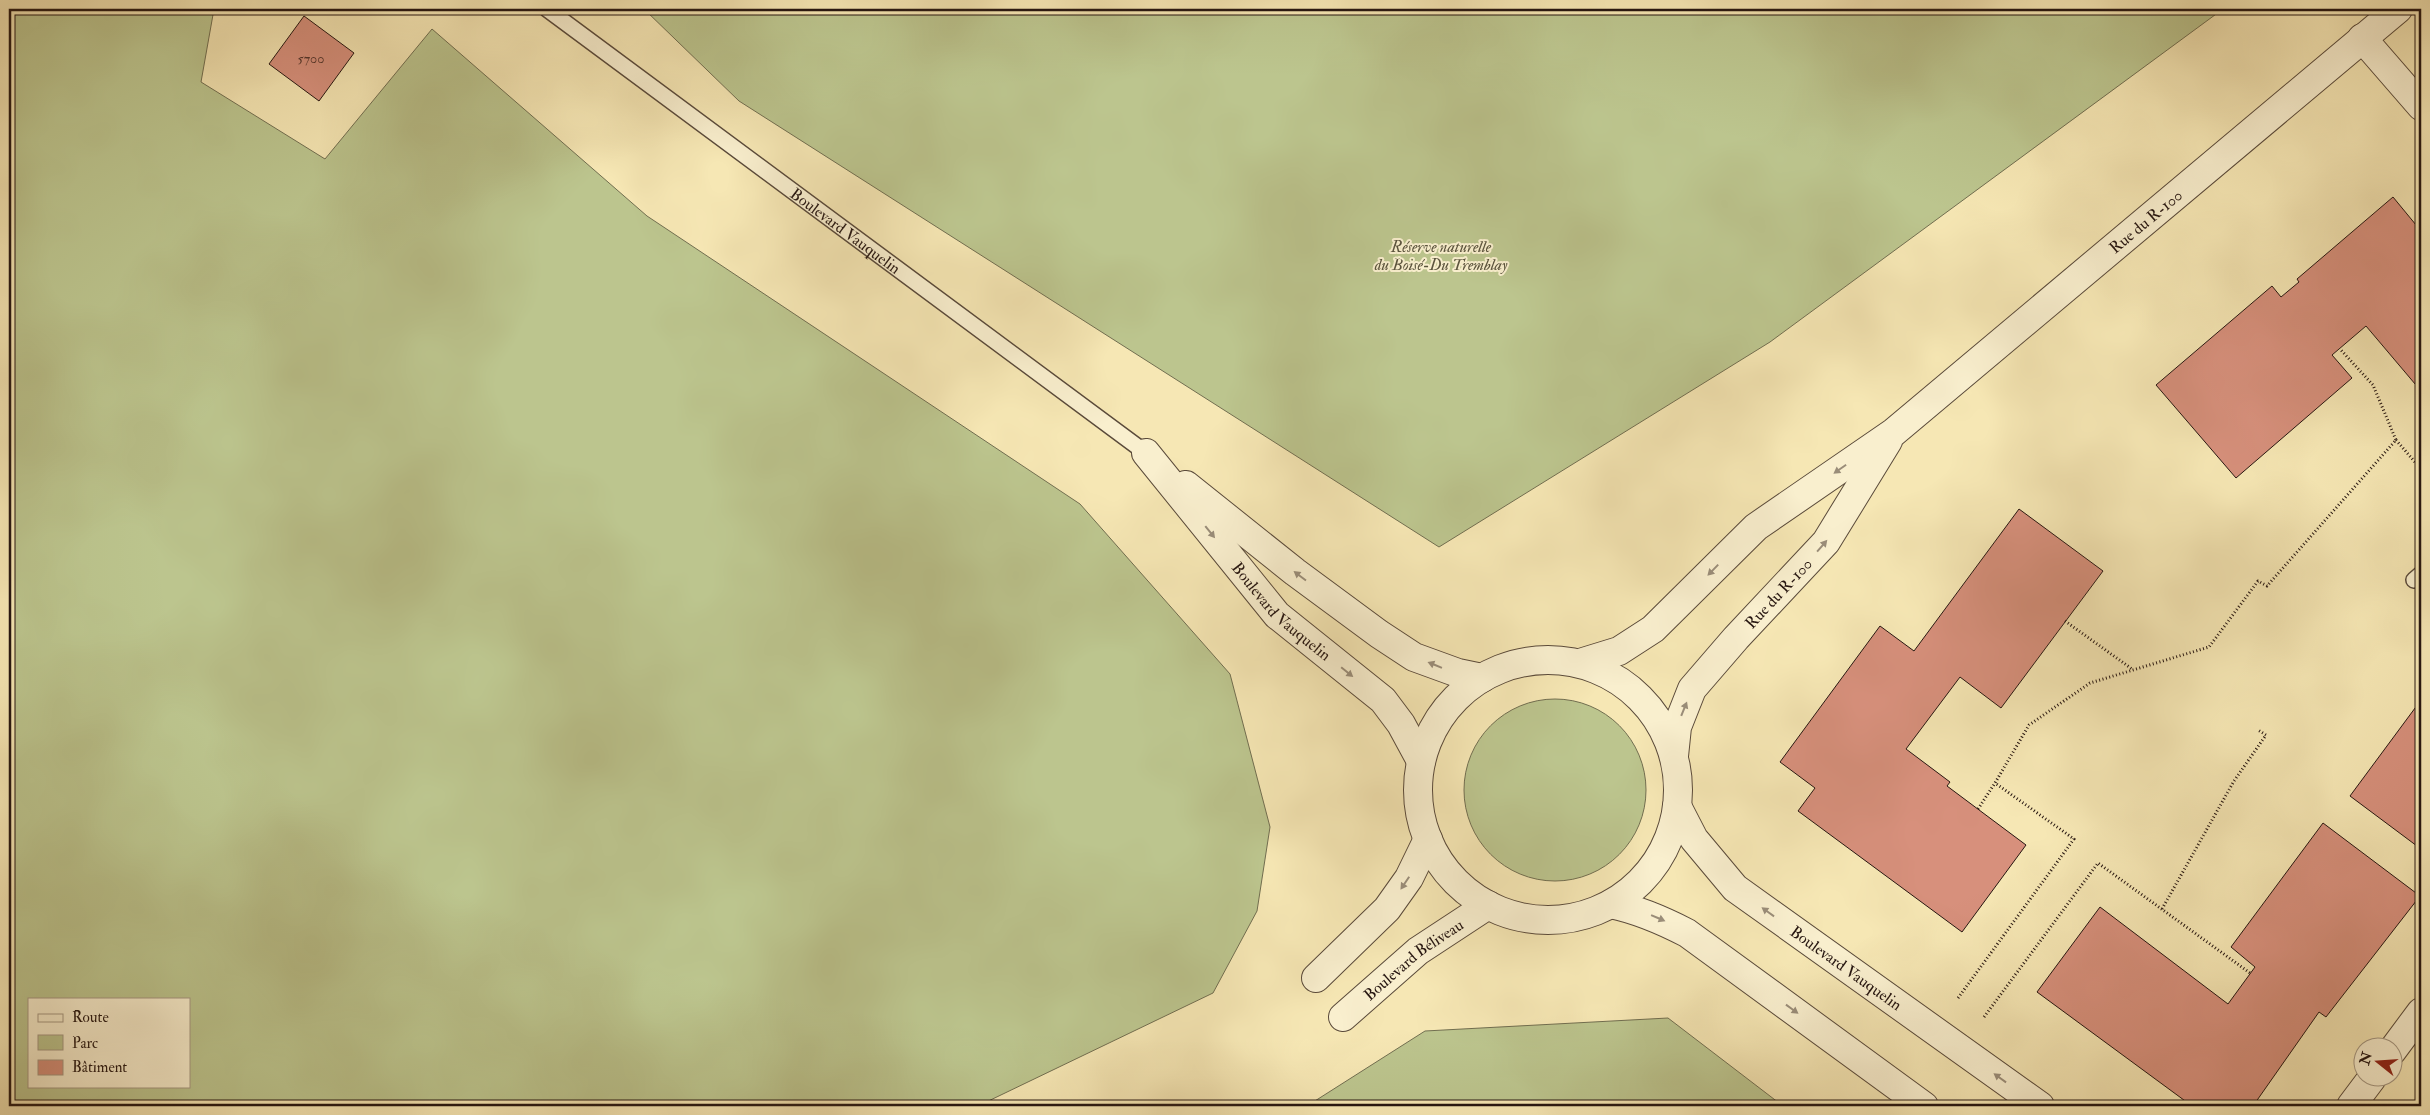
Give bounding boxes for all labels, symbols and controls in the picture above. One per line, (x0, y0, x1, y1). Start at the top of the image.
house number: 5700 (298, 50, 324, 67)
street label: Boulevard Vauquelin (786, 184, 904, 279)
street label: Rue du R-100 (2105, 185, 2187, 258)
park label: Réserve naturelle du Boisé-Du Tremblay (1374, 237, 1508, 275)
one-way arrow (1833, 464, 1846, 474)
one-way arrow (1204, 525, 1215, 538)
one-way arrow (1816, 540, 1828, 552)
street label: Rue du R-100 (1741, 554, 1817, 633)
street label: Boulevard Vauquelin (1227, 558, 1335, 665)
one-way arrow (1707, 564, 1719, 576)
one-way arrow (1294, 570, 1307, 581)
one-way arrow (1427, 661, 1442, 669)
one-way arrow (1341, 666, 1354, 677)
one-way arrow (1680, 701, 1688, 716)
one-way arrow (1400, 876, 1410, 889)
one-way arrow (1762, 907, 1775, 917)
street label: Boulevard Béliveau (1360, 915, 1467, 1005)
one-way arrow (1651, 915, 1665, 923)
street label: Boulevard Vauquelin (1786, 922, 1906, 1015)
legend (28, 998, 190, 1088)
one-way arrow (1785, 1004, 1799, 1014)
text: Route (72, 1008, 109, 1027)
text: Parc (72, 1034, 98, 1053)
north arrow (2352, 1038, 2402, 1088)
text: N (2356, 1049, 2376, 1068)
text: Bâtiment (72, 1058, 127, 1077)
one-way arrow (1993, 1073, 2007, 1083)

